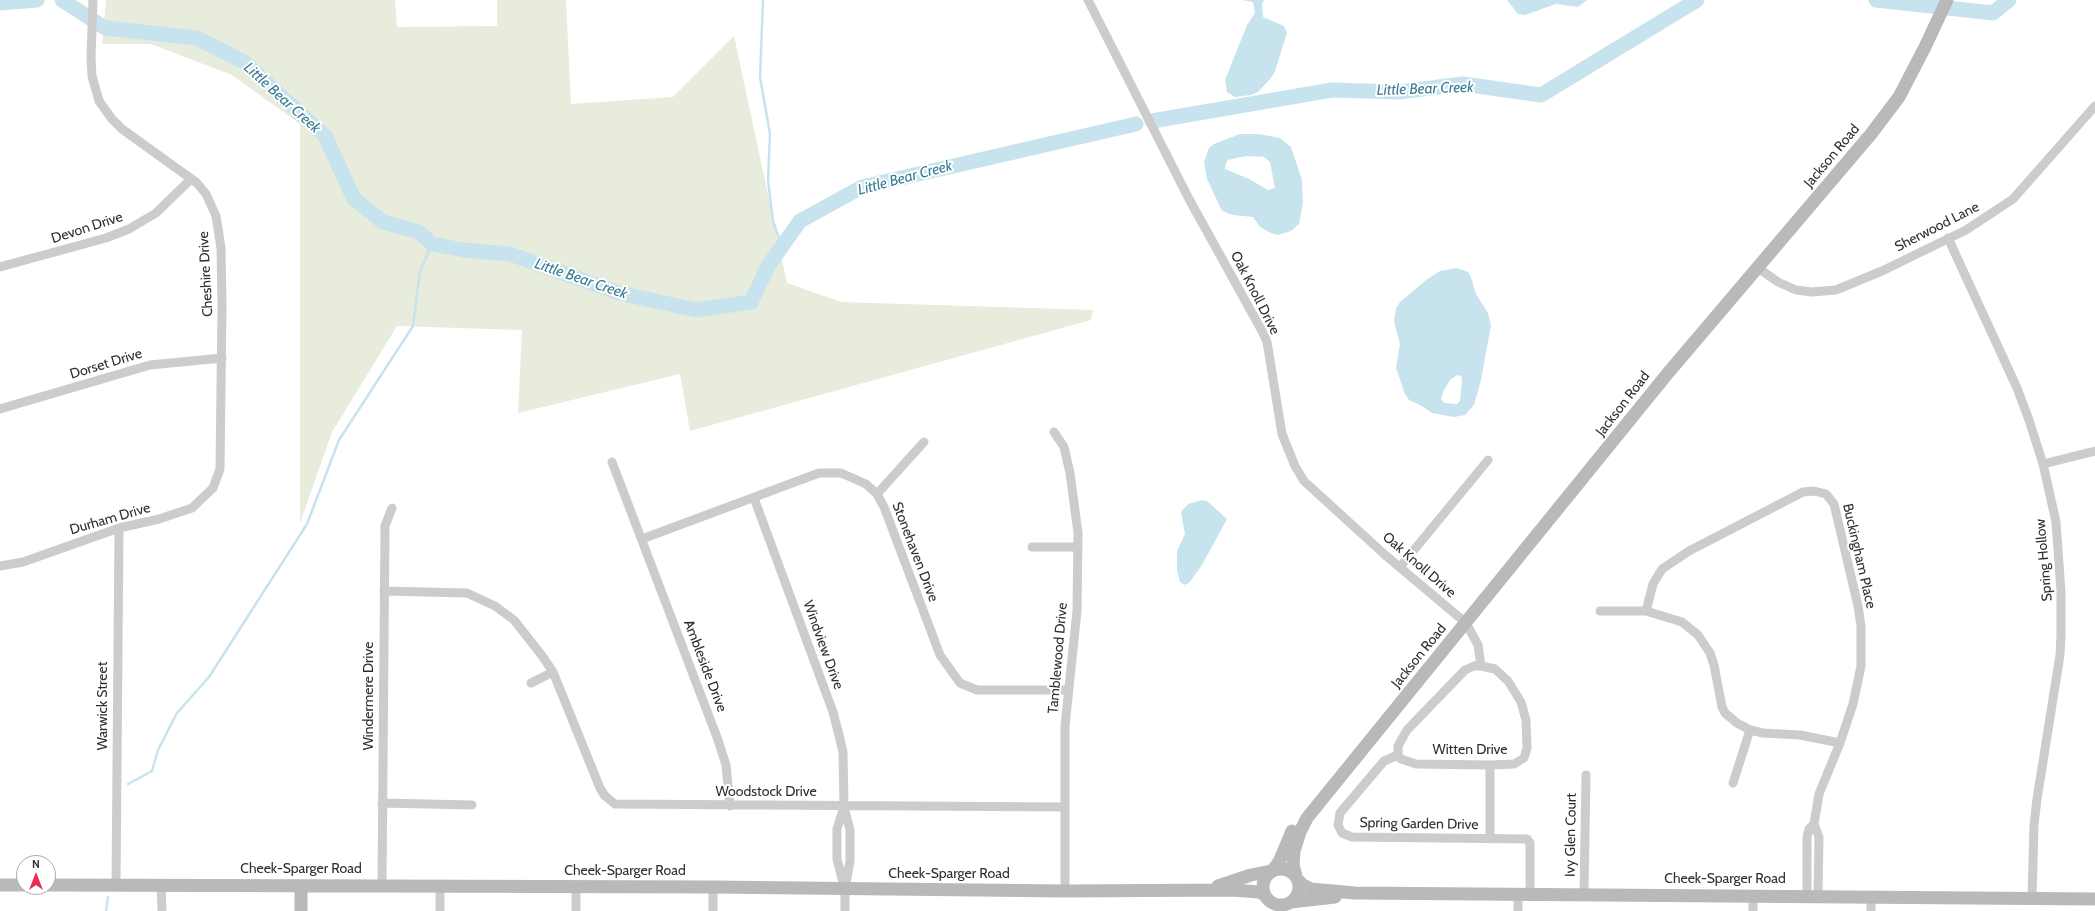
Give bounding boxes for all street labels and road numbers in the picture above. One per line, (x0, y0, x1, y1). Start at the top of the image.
street label: Jackson Road (1801, 121, 1863, 191)
street label: Sherwood Lane (1892, 199, 1982, 255)
street label: Devon Drive (49, 209, 125, 247)
street label: Cheshire Drive (195, 231, 217, 317)
street label: Oak Knoll Drive (1227, 248, 1283, 338)
street label: Dorset Drive (68, 345, 144, 383)
street label: Jackson Road (1592, 368, 1654, 440)
street label: Durham Drive (68, 499, 152, 539)
street label: Stonehaven Drive (888, 500, 942, 604)
street label: Buckingham Place (1839, 502, 1879, 610)
street label: Spring Hollow (2032, 518, 2056, 602)
street label: Oak Knoll Drive (1379, 529, 1459, 601)
street label: Windview Drive (799, 598, 847, 692)
street label: Tamblewood Drive (1045, 602, 1071, 714)
street label: Ambleside Drive (680, 618, 730, 714)
street label: Jackson Road (1388, 621, 1450, 691)
street label: Windermere Drive (361, 642, 377, 750)
street label: Warwick Street (95, 662, 111, 750)
street label: Witten Drive (1432, 742, 1508, 758)
street label: Woodstock Drive (715, 784, 817, 800)
street label: Ivy Glen Court (1562, 793, 1580, 877)
street label: Spring Garden Drive (1359, 815, 1479, 833)
street label: Cheek-Sparger Road (240, 861, 362, 877)
street label: Cheek-Sparger Road (564, 863, 686, 879)
street label: Cheek-Sparger Road (888, 866, 1010, 882)
street label: Cheek-Sparger Road (1664, 871, 1786, 887)

